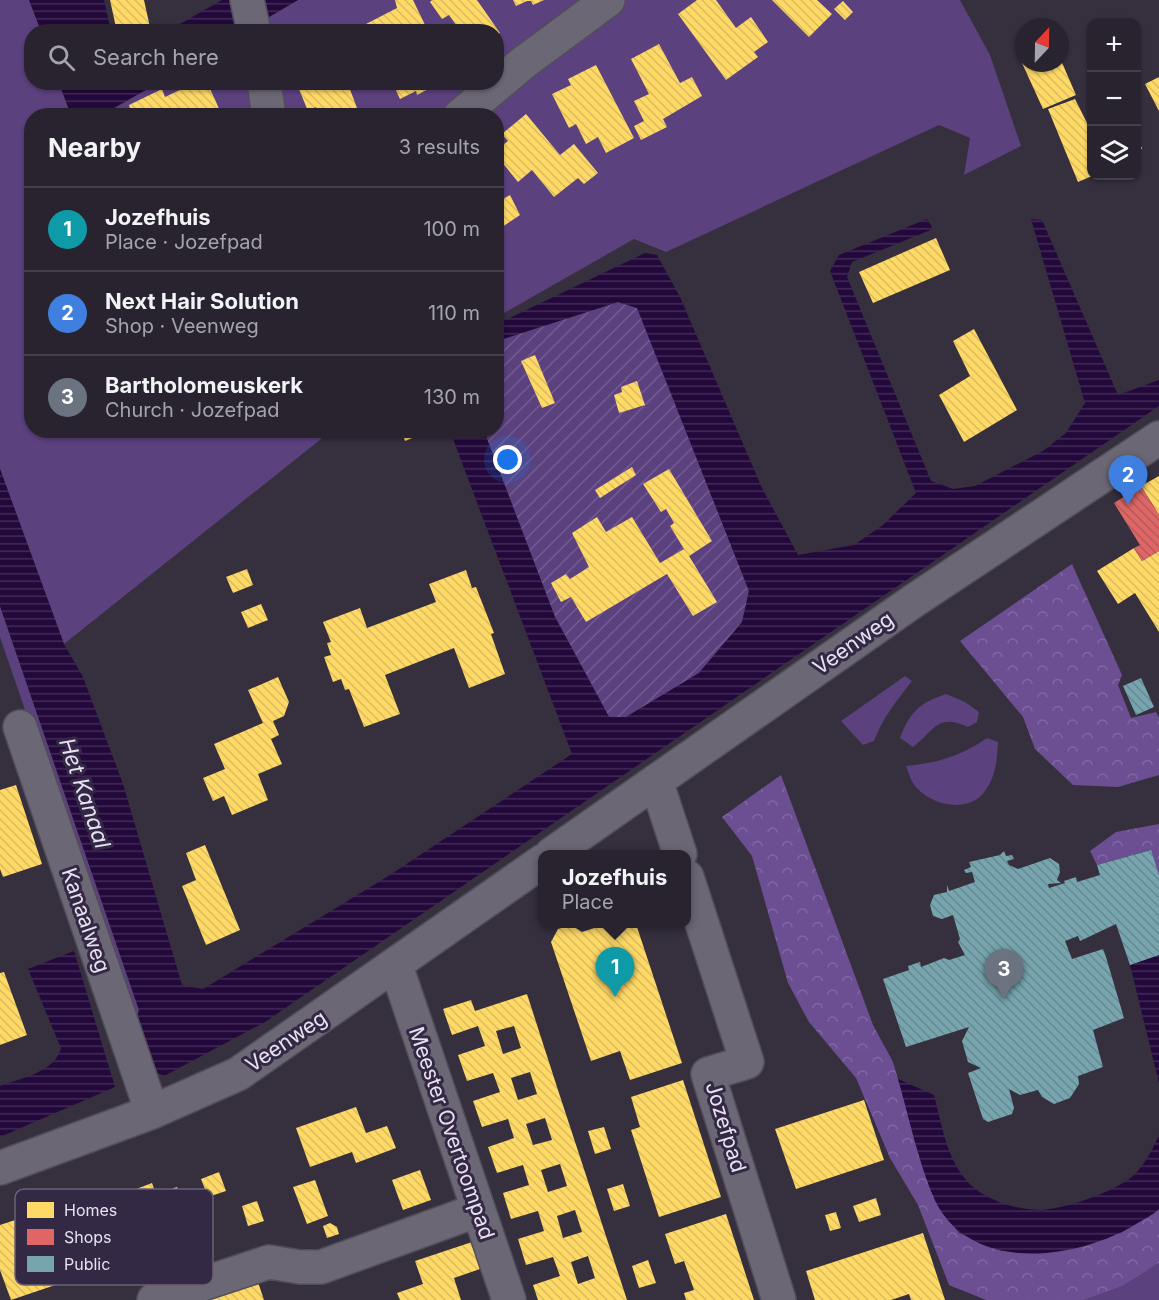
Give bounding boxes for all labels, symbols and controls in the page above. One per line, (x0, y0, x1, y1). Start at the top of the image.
north arrow (1015, 18, 1069, 72)
map controls (1087, 18, 1141, 180)
button: + (1087, 18, 1141, 72)
search box (24, 24, 504, 90)
icon: search (45, 41, 78, 74)
text: Search here (93, 44, 219, 70)
button: − (1087, 72, 1141, 126)
button: layers (1087, 126, 1141, 180)
text: Nearby (48, 132, 141, 163)
text: 3 results (399, 135, 480, 159)
text: Jozefhuis (105, 204, 211, 230)
text: 1 (63, 217, 72, 241)
text: 100 m (423, 217, 480, 241)
text: Place · Jozefpad (105, 230, 263, 254)
text: Next Hair Solution (105, 288, 299, 314)
text: 2 (61, 301, 74, 325)
text: 110 m (428, 301, 480, 325)
text: Shop · Veenweg (105, 314, 259, 338)
text: Bartholomeuskerk (105, 372, 303, 398)
text: 3 (61, 385, 74, 409)
text: 130 m (424, 385, 480, 409)
text: Church · Jozefpad (105, 398, 280, 422)
your location (493, 445, 522, 474)
pin: 2 (1108, 456, 1148, 505)
street label: Veenweg (808, 606, 898, 680)
water label: Het Kanaal (54, 734, 116, 852)
popup (538, 850, 691, 928)
street label: Kanaalweg (56, 864, 116, 976)
text: Jozefhuis (562, 864, 667, 890)
text: Place (562, 890, 614, 914)
pin: 1 (596, 948, 634, 997)
pin: 3 (984, 950, 1024, 999)
street label: Veenweg (241, 1005, 331, 1077)
street label: Meester Overtoompad (404, 1023, 500, 1243)
street label: Jozefpad (700, 1079, 752, 1175)
legend (15, 1189, 213, 1285)
text: Homes (64, 1200, 117, 1220)
text: Shops (64, 1227, 112, 1247)
text: Public (64, 1254, 110, 1274)

